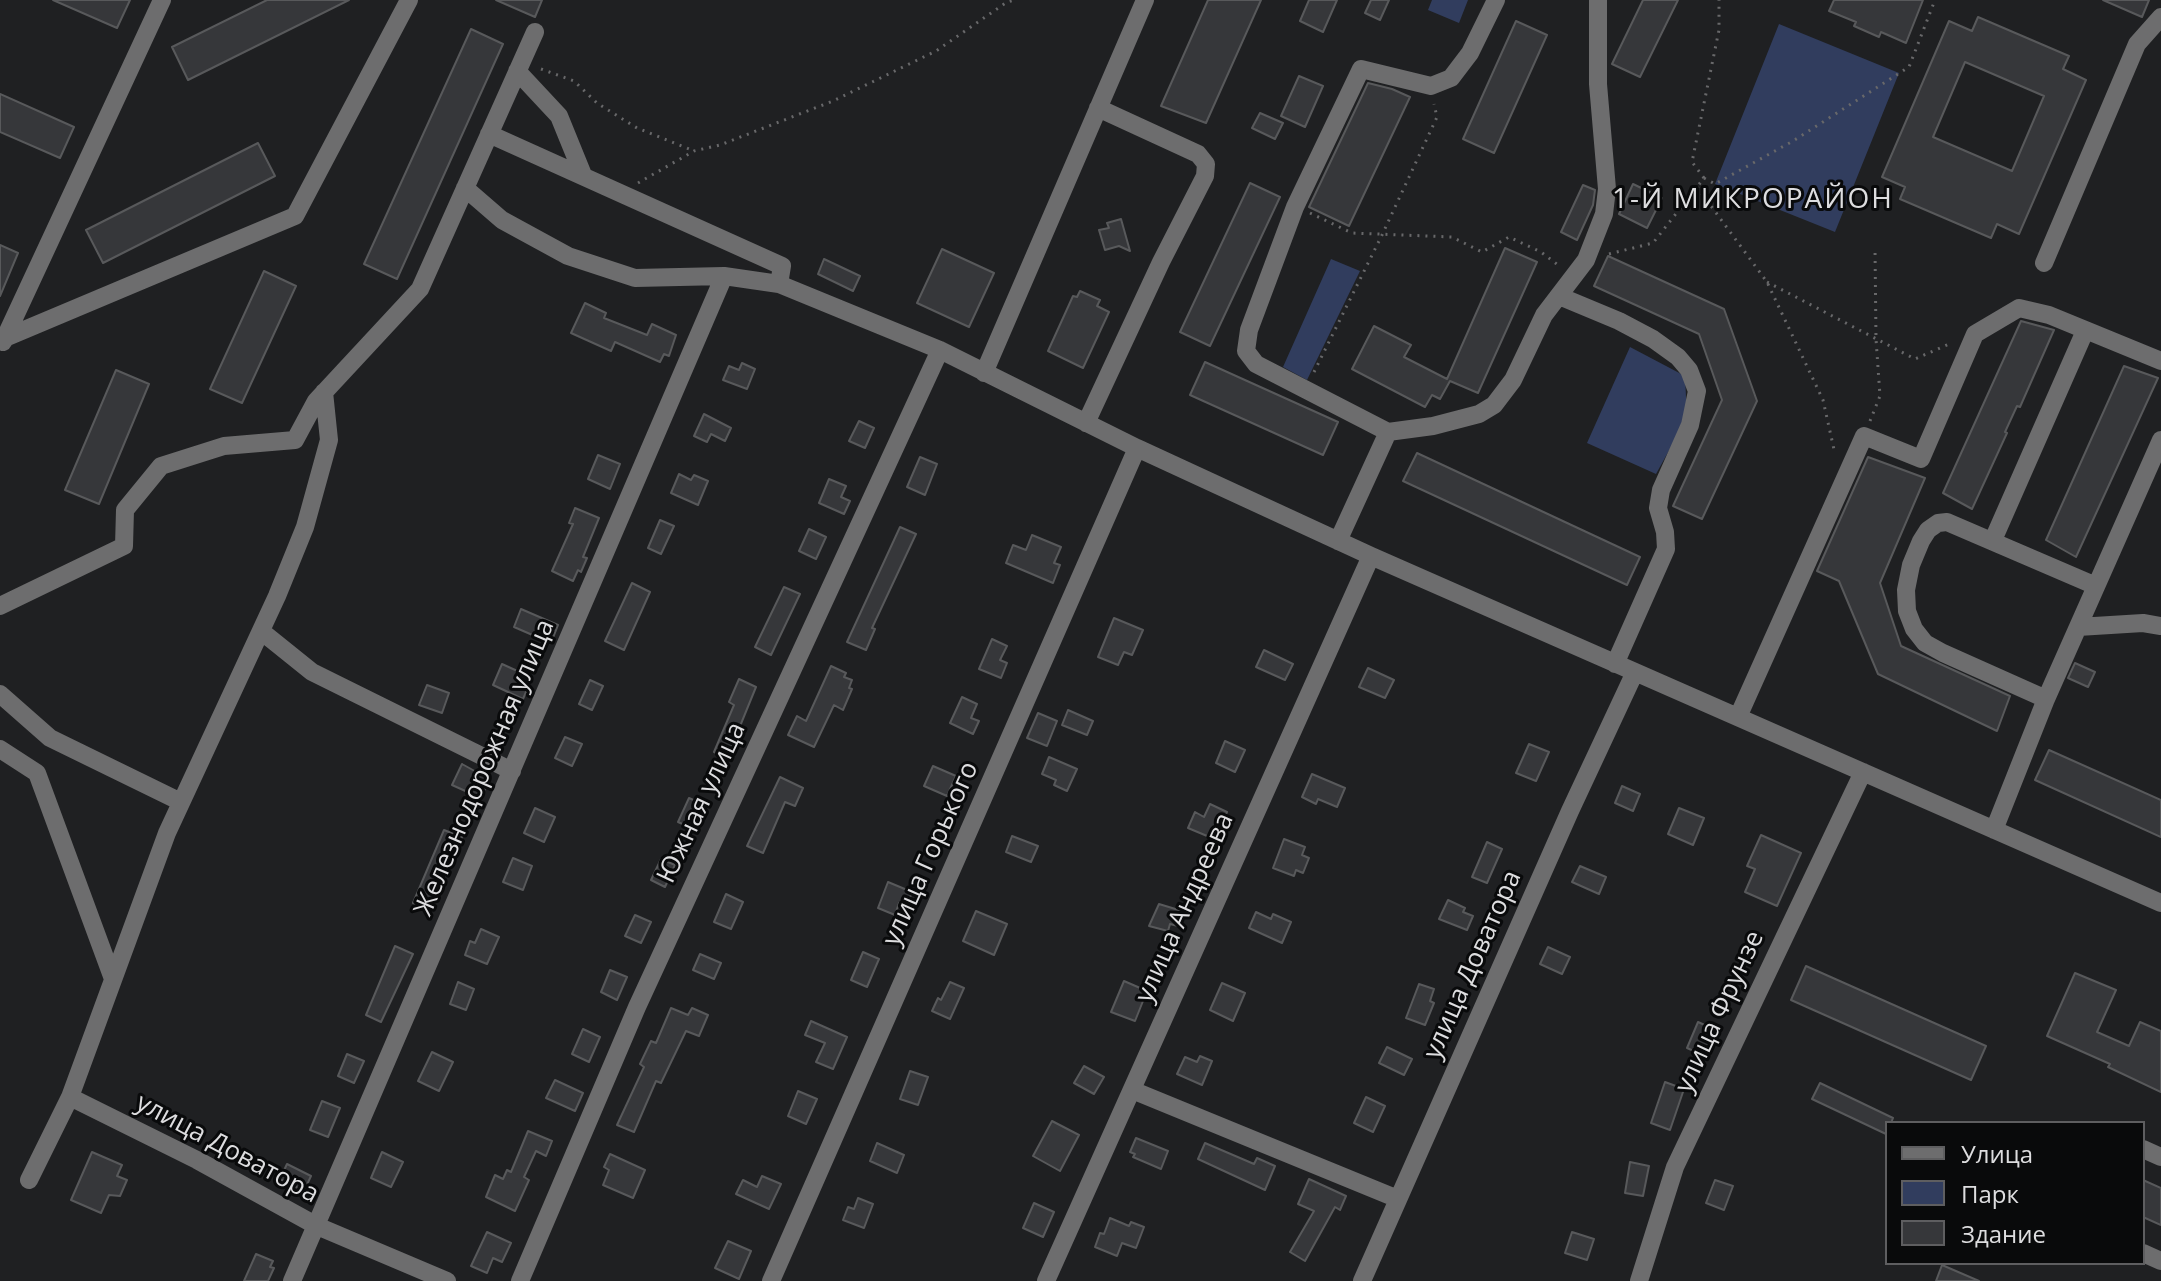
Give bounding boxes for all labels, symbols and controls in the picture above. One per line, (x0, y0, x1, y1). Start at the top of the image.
district label: 1-Й МИКРОРАЙОН (1612, 183, 1894, 217)
street label: Железнодорожная улица (408, 615, 562, 921)
street label: Южная улица (651, 718, 753, 888)
street label: улица Горького (876, 757, 986, 951)
street label: улица Андреева (1129, 808, 1241, 1008)
street label: улица Доватора (1417, 866, 1529, 1064)
street label: улица Фрунзе (1669, 926, 1771, 1098)
street label: улица Доватора (130, 1088, 324, 1210)
legend (1885, 1121, 2145, 1265)
text: Улица (1961, 1137, 2033, 1170)
text: Парк (1961, 1177, 2019, 1210)
text: Здание (1961, 1217, 2046, 1250)

